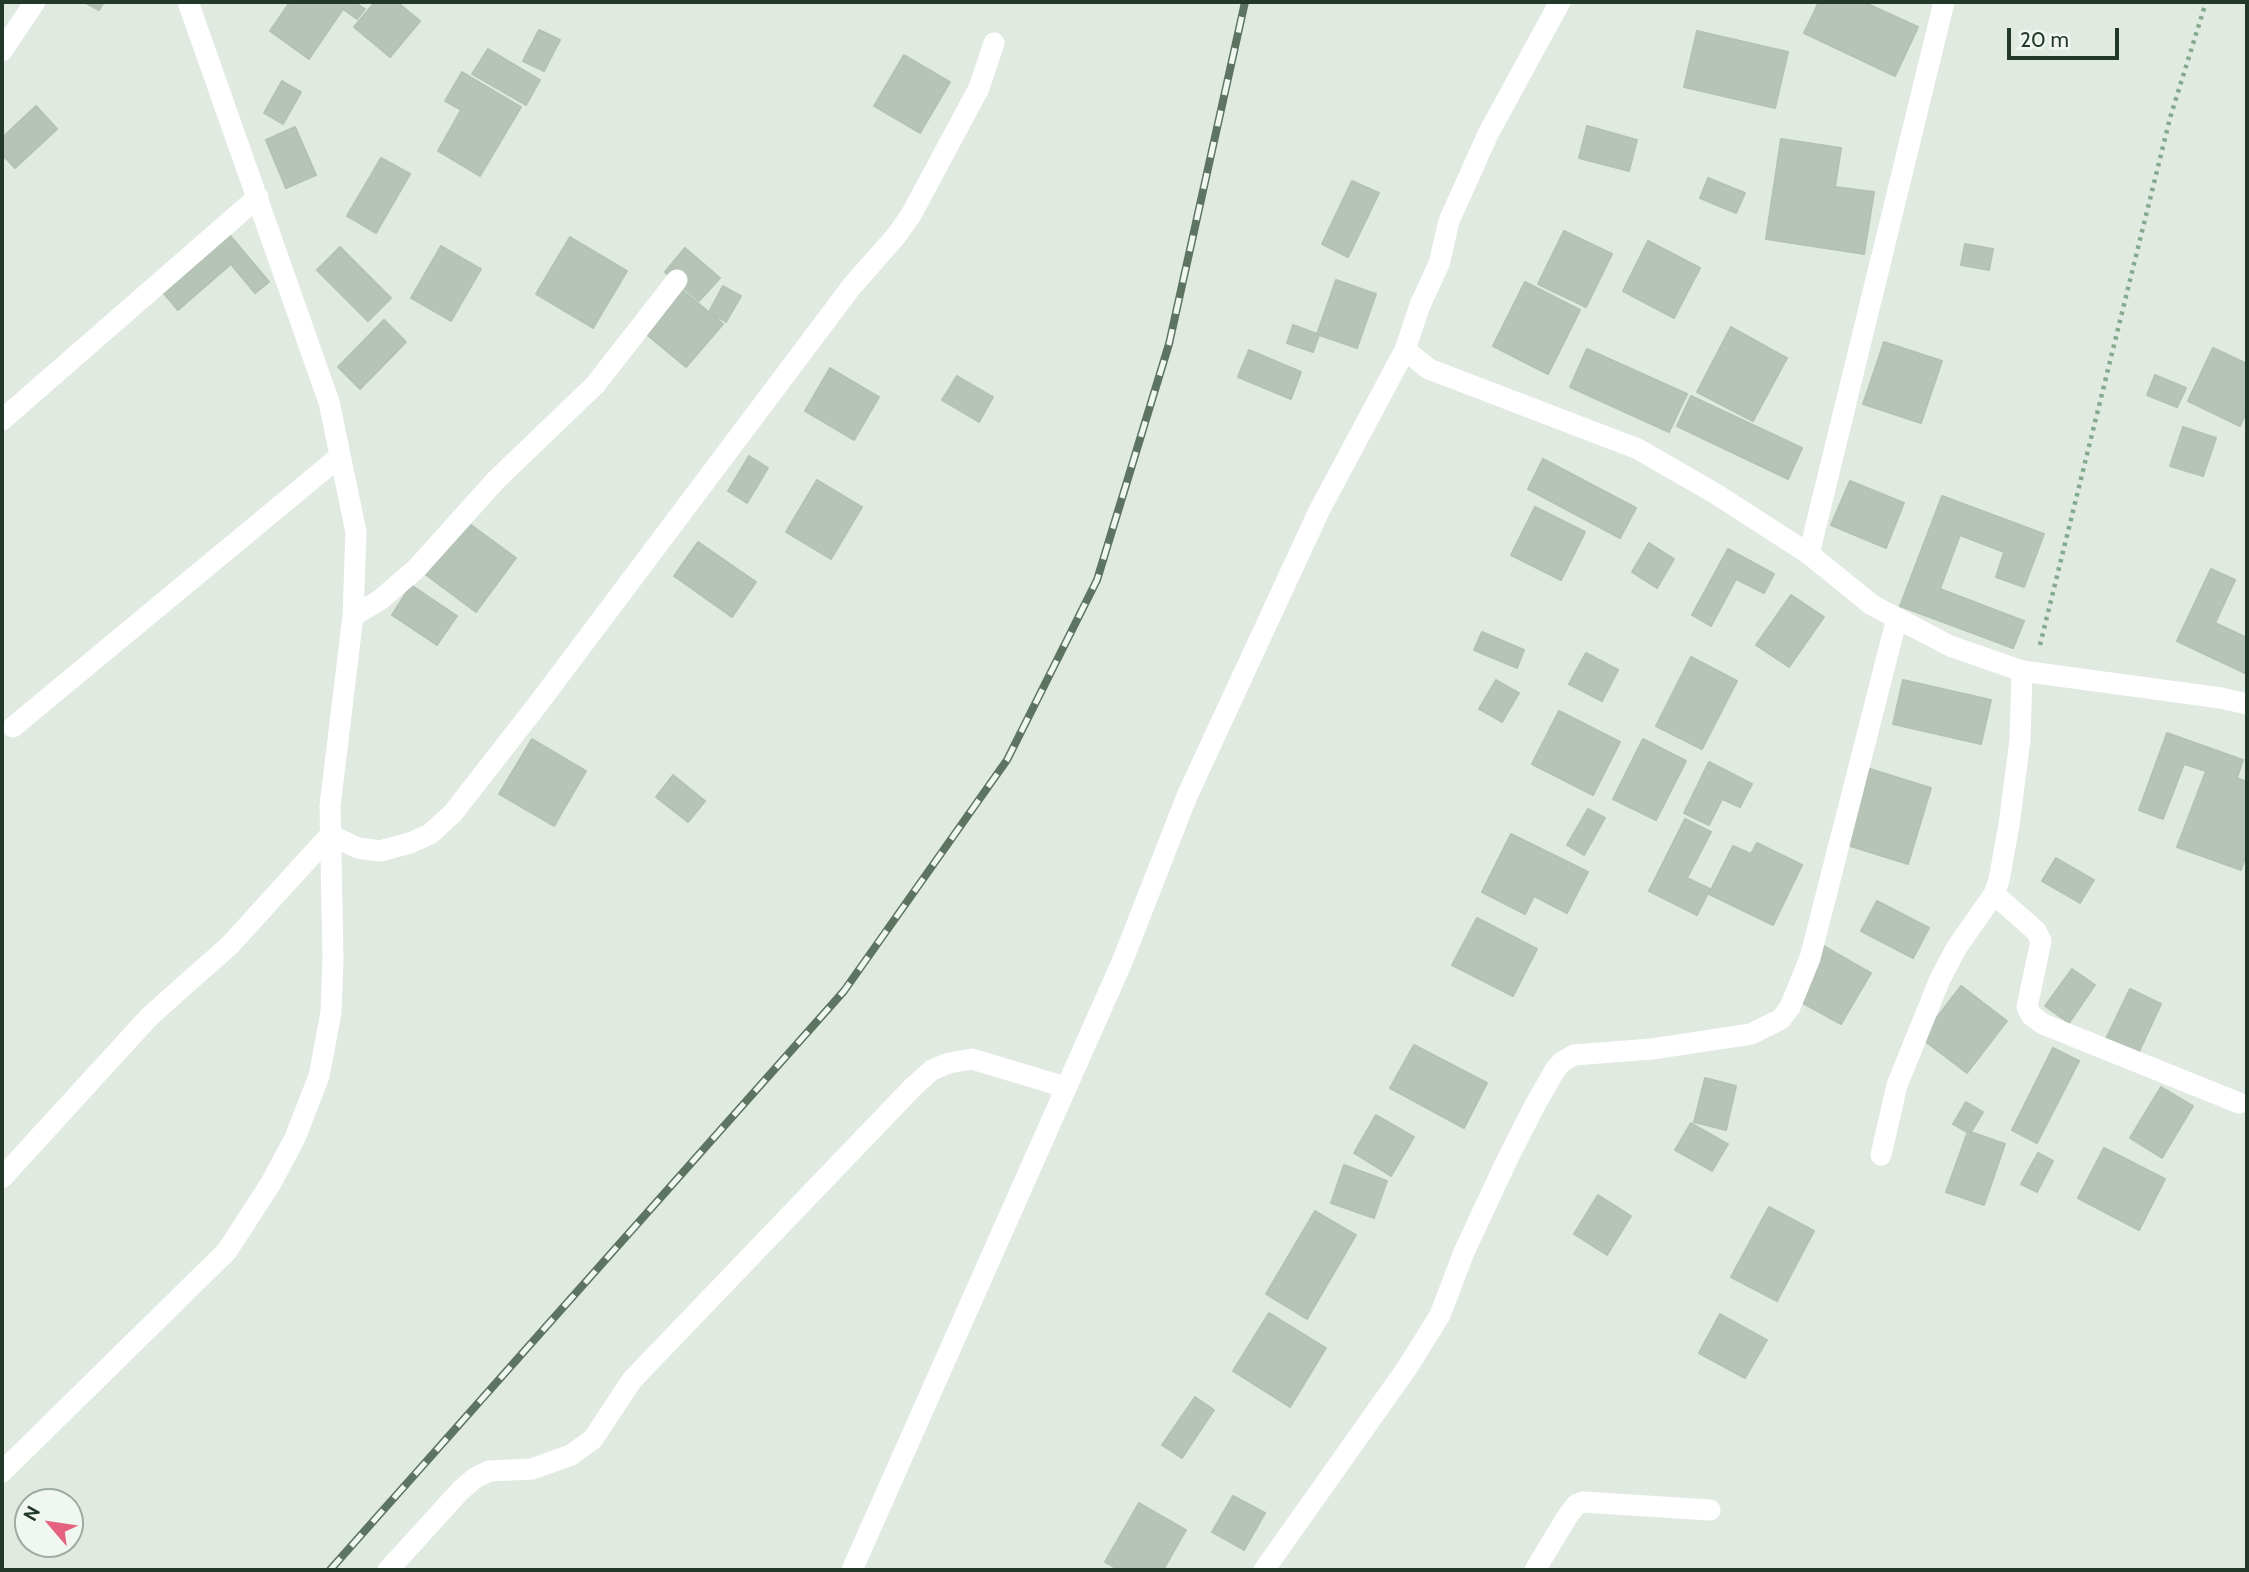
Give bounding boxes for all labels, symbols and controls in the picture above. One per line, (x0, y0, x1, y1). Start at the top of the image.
scale bar (2011, 14, 2123, 58)
text: 20 m (2020, 27, 2069, 52)
north arrow (14, 1488, 84, 1558)
text: N (19, 1502, 45, 1525)

